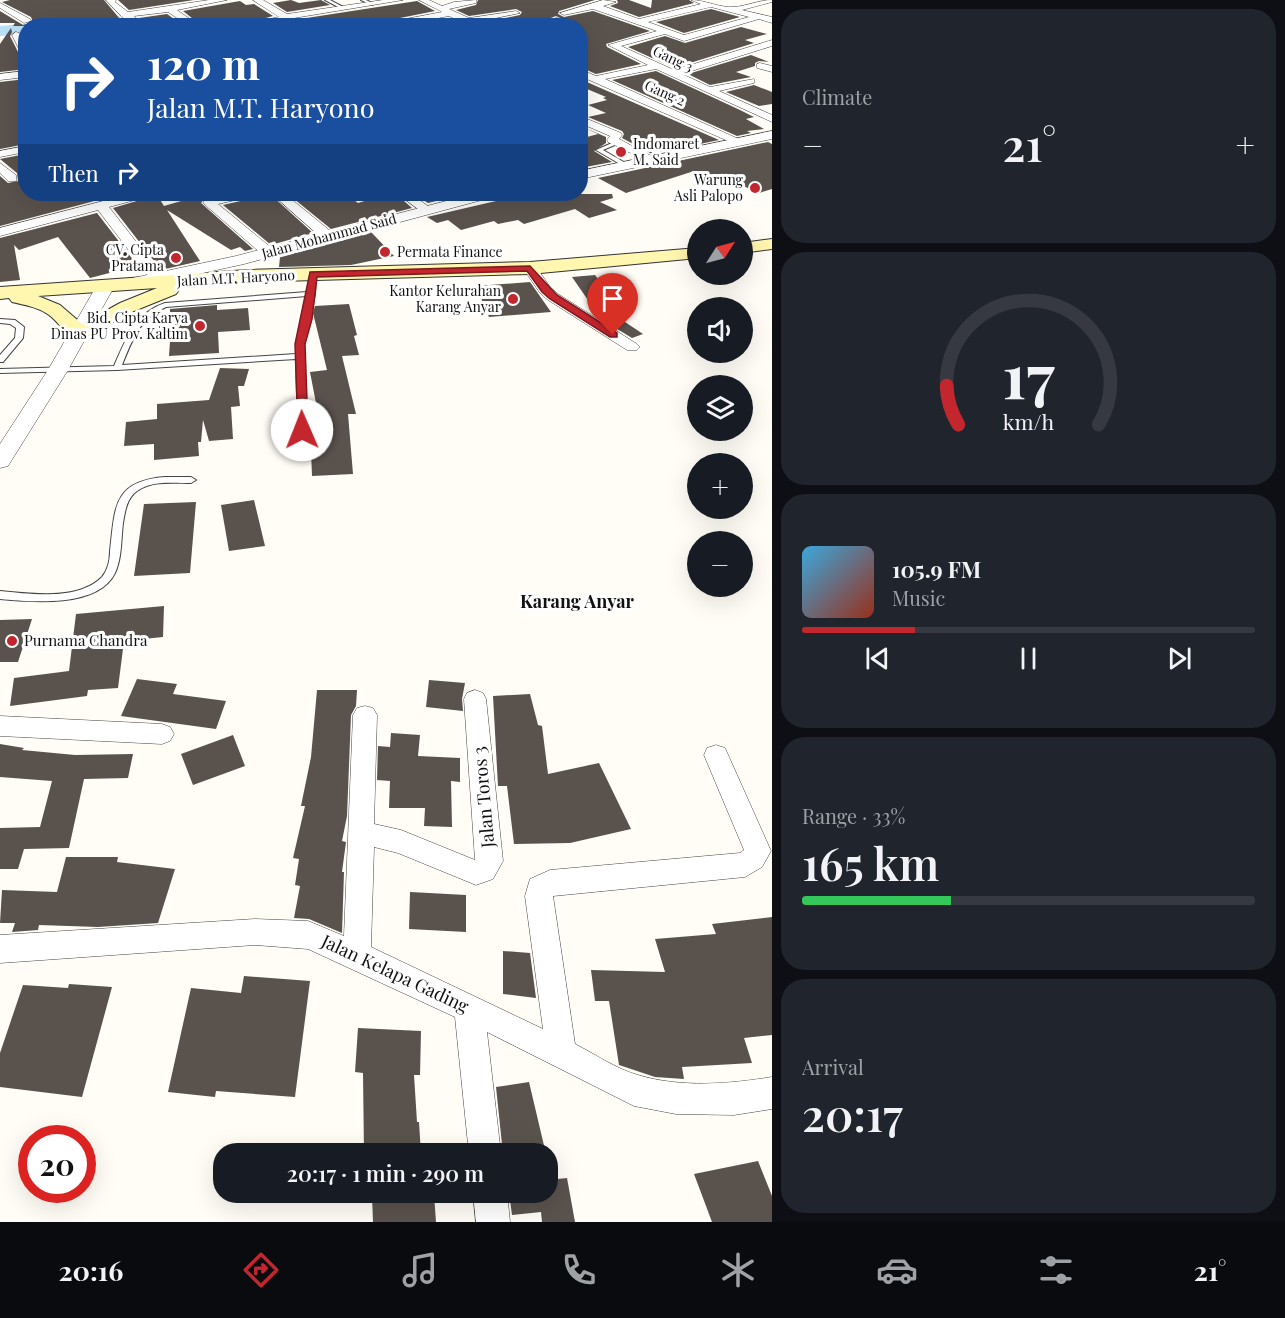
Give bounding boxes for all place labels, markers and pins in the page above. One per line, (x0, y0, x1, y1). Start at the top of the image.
place label: Indomaret M. Said (633, 134, 700, 169)
marker: Indomaret M. Said (614, 145, 628, 159)
place label: Warung Asli Palopo (673, 170, 744, 205)
marker: Warung Asli Palopo (748, 181, 762, 195)
place label: CV. Cipta Pratama (106, 240, 164, 275)
place label: Permata Finance (397, 242, 503, 261)
marker: Permata Finance (378, 245, 392, 259)
marker: CV. Cipta Pratama (169, 251, 183, 265)
pin (587, 273, 638, 335)
place label: Kantor Kelurahan Karang Anyar (389, 281, 502, 316)
marker: Kantor Kelurahan Karang Anyar (506, 292, 520, 306)
place label: Bid. Cipta Karya Dinas PU Prov. Kaltim (51, 308, 189, 343)
marker: Bid. Cipta Karya Dinas PU Prov. Kaltim (193, 319, 207, 333)
place label: Purnama Chandra (24, 630, 148, 650)
marker: Purnama Chandra (5, 634, 19, 648)

